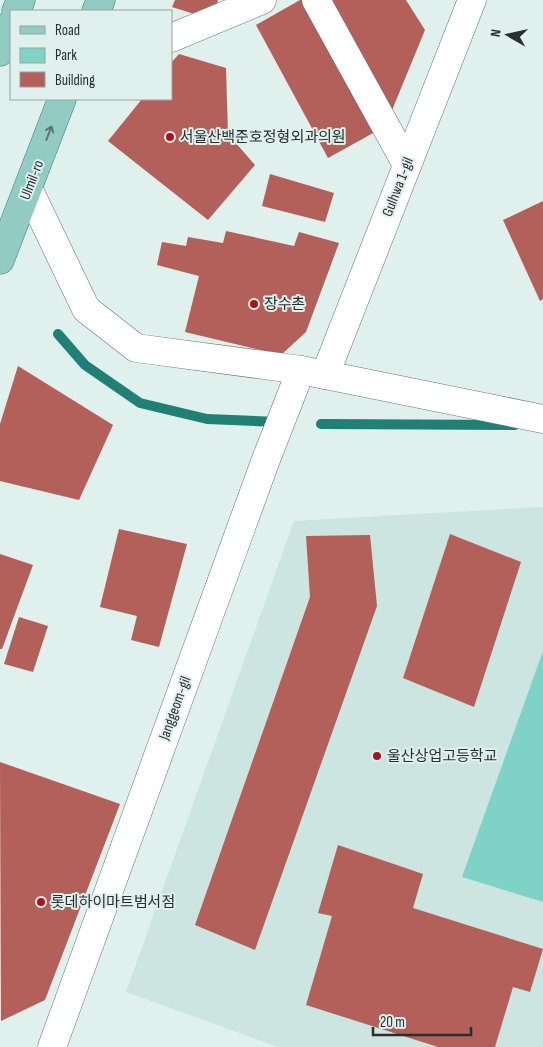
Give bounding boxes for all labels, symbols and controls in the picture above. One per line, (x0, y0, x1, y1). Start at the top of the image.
legend (10, 10, 172, 100)
north arrow (483, 10, 533, 60)
text: Road (55, 21, 80, 40)
text: N (487, 28, 505, 38)
text: Park (55, 46, 77, 65)
text: Building (55, 71, 95, 90)
one-way arrow (45, 126, 54, 141)
place label: 서울산백준호정형외과의원 (180, 128, 346, 147)
marker: 서울산백준호정형외과의원 (164, 131, 176, 143)
street label: Gulhwa 1-gil (378, 155, 418, 219)
street label: Ulmil-ro (16, 157, 48, 203)
place label: 장수촌 (264, 295, 305, 314)
marker: 장수촌 (248, 298, 260, 310)
street label: Janggeom-gil (154, 674, 195, 743)
place label: 울산상업고등학교 (387, 747, 497, 766)
marker: 울산상업고등학교 (371, 750, 383, 762)
place label: 롯데하이마트범서점 (51, 893, 175, 912)
marker: 롯데하이마트범서점 (35, 896, 47, 908)
scale bar (373, 1004, 470, 1036)
text: 20 m (380, 1013, 405, 1032)

